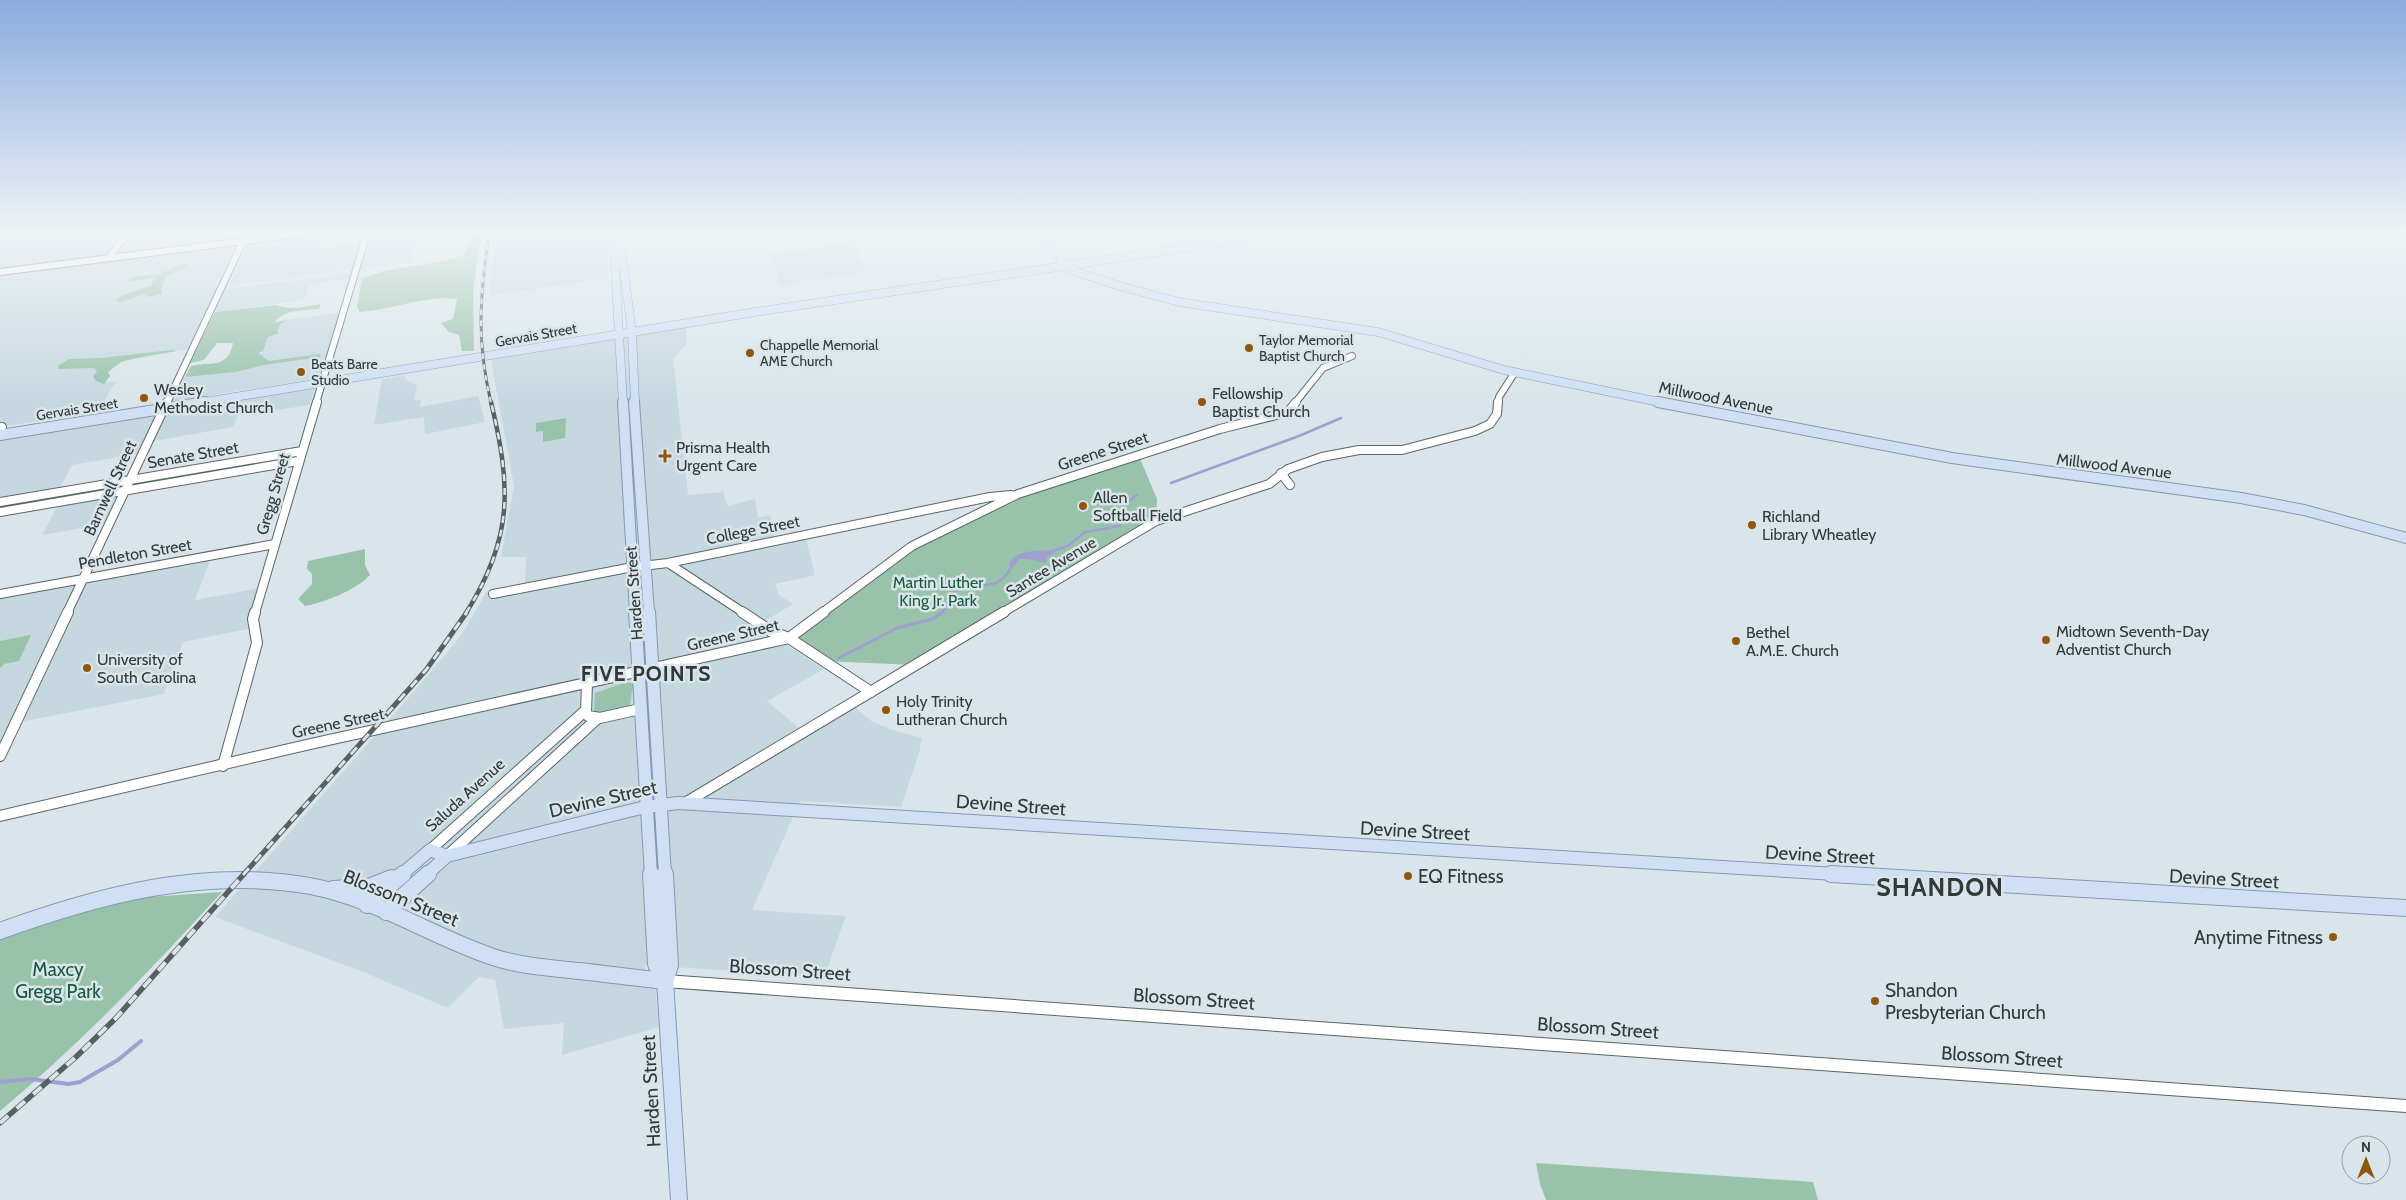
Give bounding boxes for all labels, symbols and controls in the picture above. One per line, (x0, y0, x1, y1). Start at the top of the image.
street label: Gervais Street (494, 319, 578, 351)
place label: Taylor Memorial Baptist Church (1259, 331, 1354, 365)
place label: Chappelle Memorial AME Church (760, 336, 879, 370)
marker: Taylor Memorial Baptist Church (1243, 342, 1255, 354)
marker: Chappelle Memorial AME Church (744, 347, 756, 359)
place label: Beats Barre Studio (311, 355, 378, 389)
marker: Beats Barre Studio (295, 366, 307, 378)
street label: Millwood Avenue (1657, 378, 1775, 418)
place label: Wesley Methodist Church (154, 380, 273, 417)
place label: Fellowship Baptist Church (1212, 384, 1310, 421)
marker: Wesley Methodist Church (138, 392, 150, 404)
street label: Gervais Street (35, 394, 119, 424)
marker: Fellowship Baptist Church (1196, 396, 1208, 408)
street label: Greene Street (1055, 427, 1151, 475)
street label: Barnwell Street (80, 437, 141, 539)
street label: Senate Street (146, 438, 241, 472)
place label: Prisma Health Urgent Care (676, 438, 770, 475)
marker: Prisma Health Urgent Care (658, 449, 672, 463)
street label: Gregg Street (252, 450, 294, 537)
street label: Millwood Avenue (2055, 450, 2173, 482)
place label: Allen Softball Field (1093, 488, 1182, 525)
marker: Allen Softball Field (1077, 500, 1089, 512)
place label: Richland Library Wheatley (1762, 507, 1876, 544)
street label: College Street (705, 511, 802, 548)
marker: Richland Library Wheatley (1746, 519, 1758, 531)
street label: Santee Avenue (1002, 533, 1100, 601)
street label: Pendleton Street (77, 535, 194, 573)
street label: Harden Street (621, 545, 647, 641)
park label: Martin Luther King Jr. Park (893, 573, 984, 610)
street label: Greene Street (685, 615, 781, 655)
place label: Midtown Seventh-Day Adventist Church (2056, 622, 2209, 659)
place label: Bethel A.M.E. Church (1746, 623, 1839, 660)
marker: Midtown Seventh-Day Adventist Church (2040, 634, 2052, 646)
marker: Bethel A.M.E. Church (1730, 635, 1742, 647)
place label: University of South Carolina (97, 650, 196, 687)
district label: FIVE POINTS (581, 661, 711, 686)
marker: University of South Carolina (81, 662, 93, 674)
place label: Holy Trinity Lutheran Church (896, 692, 1007, 729)
street label: Greene Street (290, 704, 386, 742)
marker: Holy Trinity Lutheran Church (880, 704, 892, 716)
street label: Saluda Avenue (421, 754, 509, 836)
street label: Devine Street (547, 775, 660, 823)
street label: Devine Street (955, 790, 1067, 820)
street label: Devine Street (1359, 817, 1471, 845)
street label: Devine Street (1764, 841, 1876, 869)
street label: Blossom Street (340, 864, 462, 932)
place label: EQ Fitness (1418, 865, 1504, 888)
street label: Devine Street (2168, 865, 2280, 893)
marker: EQ Fitness (1402, 870, 1414, 882)
district label: SHANDON (1876, 872, 2004, 902)
place label: Anytime Fitness (2194, 926, 2323, 949)
marker: Anytime Fitness (2327, 931, 2339, 943)
street label: Blossom Street (728, 954, 852, 986)
park label: Maxcy Gregg Park (15, 958, 101, 1003)
place label: Shandon Presbyterian Church (1885, 979, 2046, 1024)
street label: Blossom Street (1132, 983, 1256, 1015)
marker: Shandon Presbyterian Church (1869, 995, 1881, 1007)
street label: Blossom Street (1536, 1012, 1660, 1044)
street label: Harden Street (637, 1034, 665, 1148)
street label: Blossom Street (1940, 1041, 2064, 1073)
north arrow (2341, 1135, 2391, 1185)
text: N (2361, 1138, 2371, 1156)

